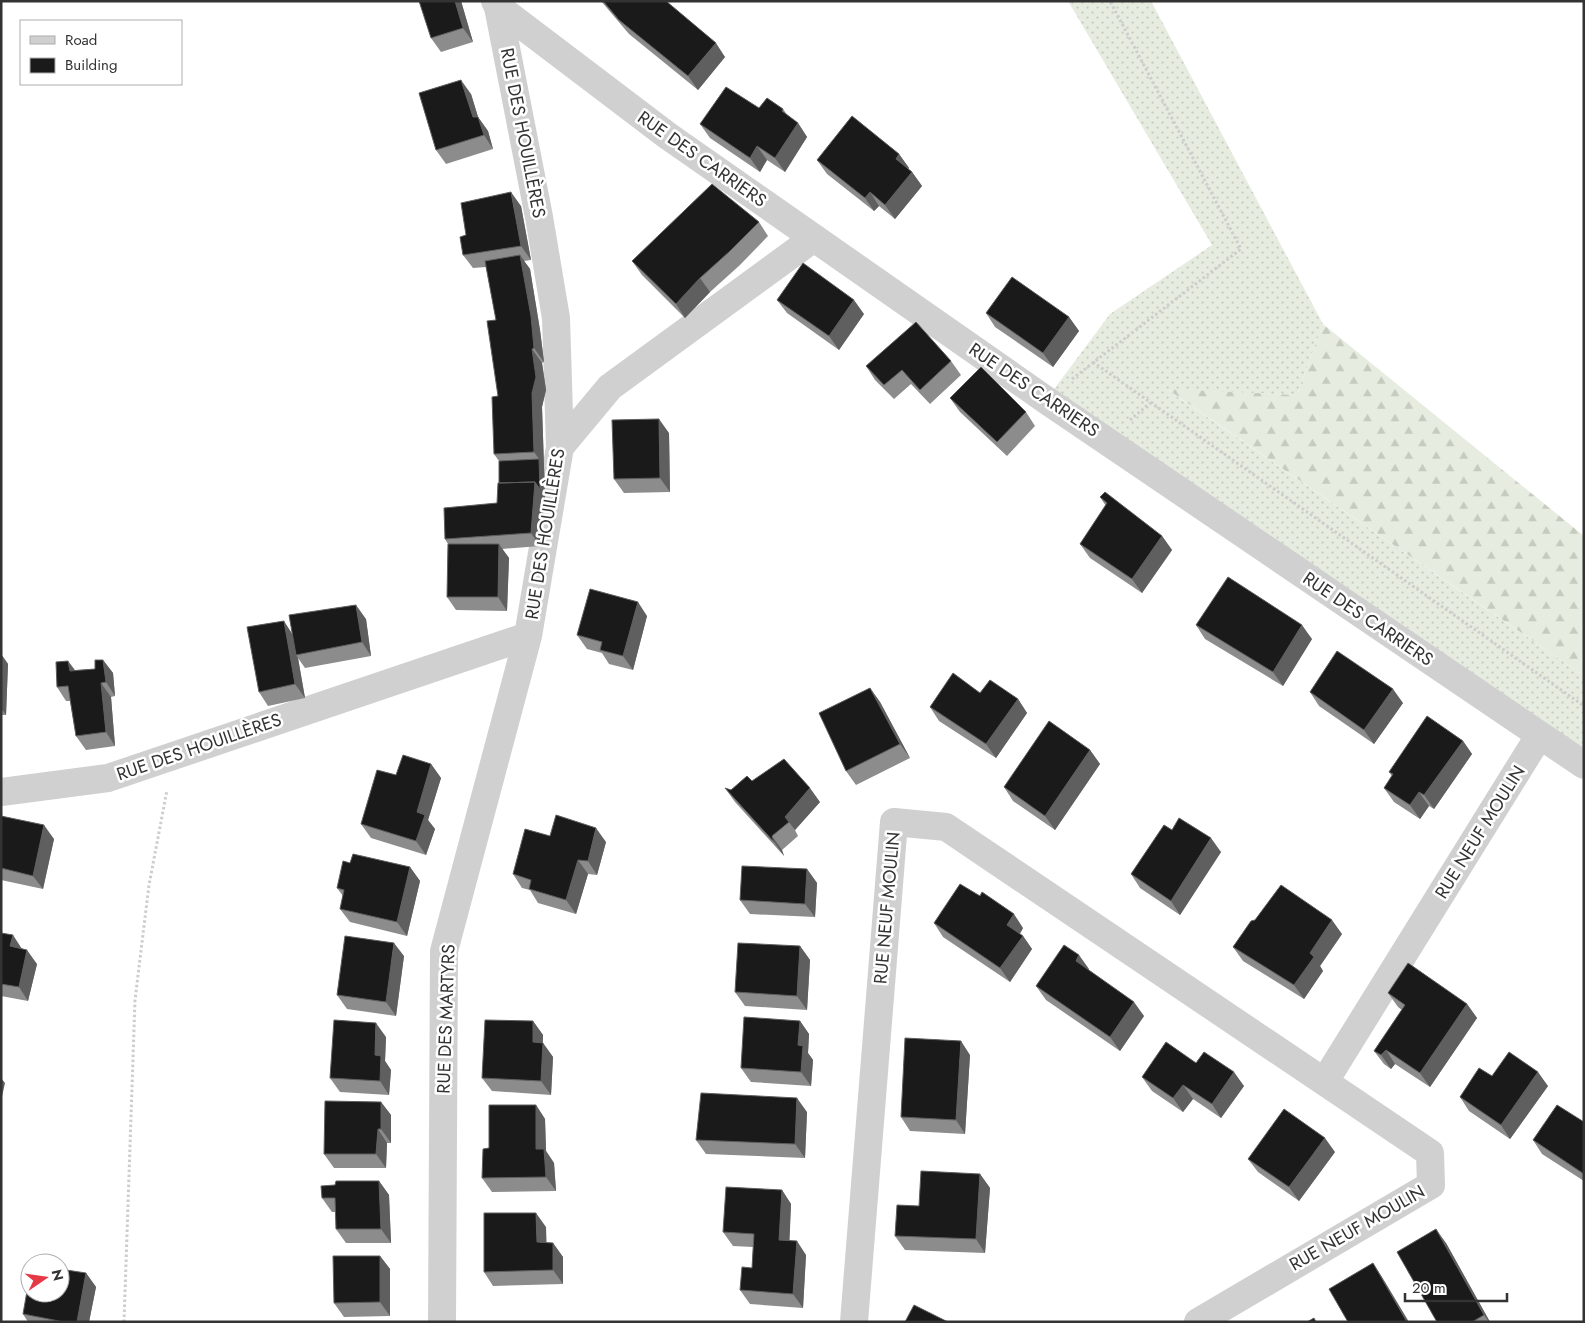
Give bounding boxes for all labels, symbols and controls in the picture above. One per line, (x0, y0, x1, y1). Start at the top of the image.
legend (20, 20, 182, 85)
text: Road (65, 29, 97, 51)
street label: RUE DES HOUILLÈRES (494, 46, 552, 220)
text: Building (65, 54, 117, 76)
street label: RUE DES CARRIERS (632, 105, 772, 213)
street label: RUE DES CARRIERS (964, 337, 1105, 443)
street label: RUE DES HOUILLÈRES (519, 447, 571, 621)
street label: RUE DES CARRIERS (1298, 566, 1439, 672)
street label: RUE DES HOUILLÈRES (113, 707, 285, 787)
street label: RUE NEUF MOULIN (1429, 760, 1531, 904)
street label: RUE NEUF MOULIN (867, 831, 907, 985)
street label: RUE DES MARTYRS (430, 944, 462, 1094)
street label: RUE NEUF MOULIN (1284, 1179, 1430, 1277)
north arrow (20, 1253, 70, 1303)
text: N (47, 1267, 69, 1283)
scale bar (1405, 1270, 1508, 1302)
text: 20 m (1412, 1277, 1446, 1299)

